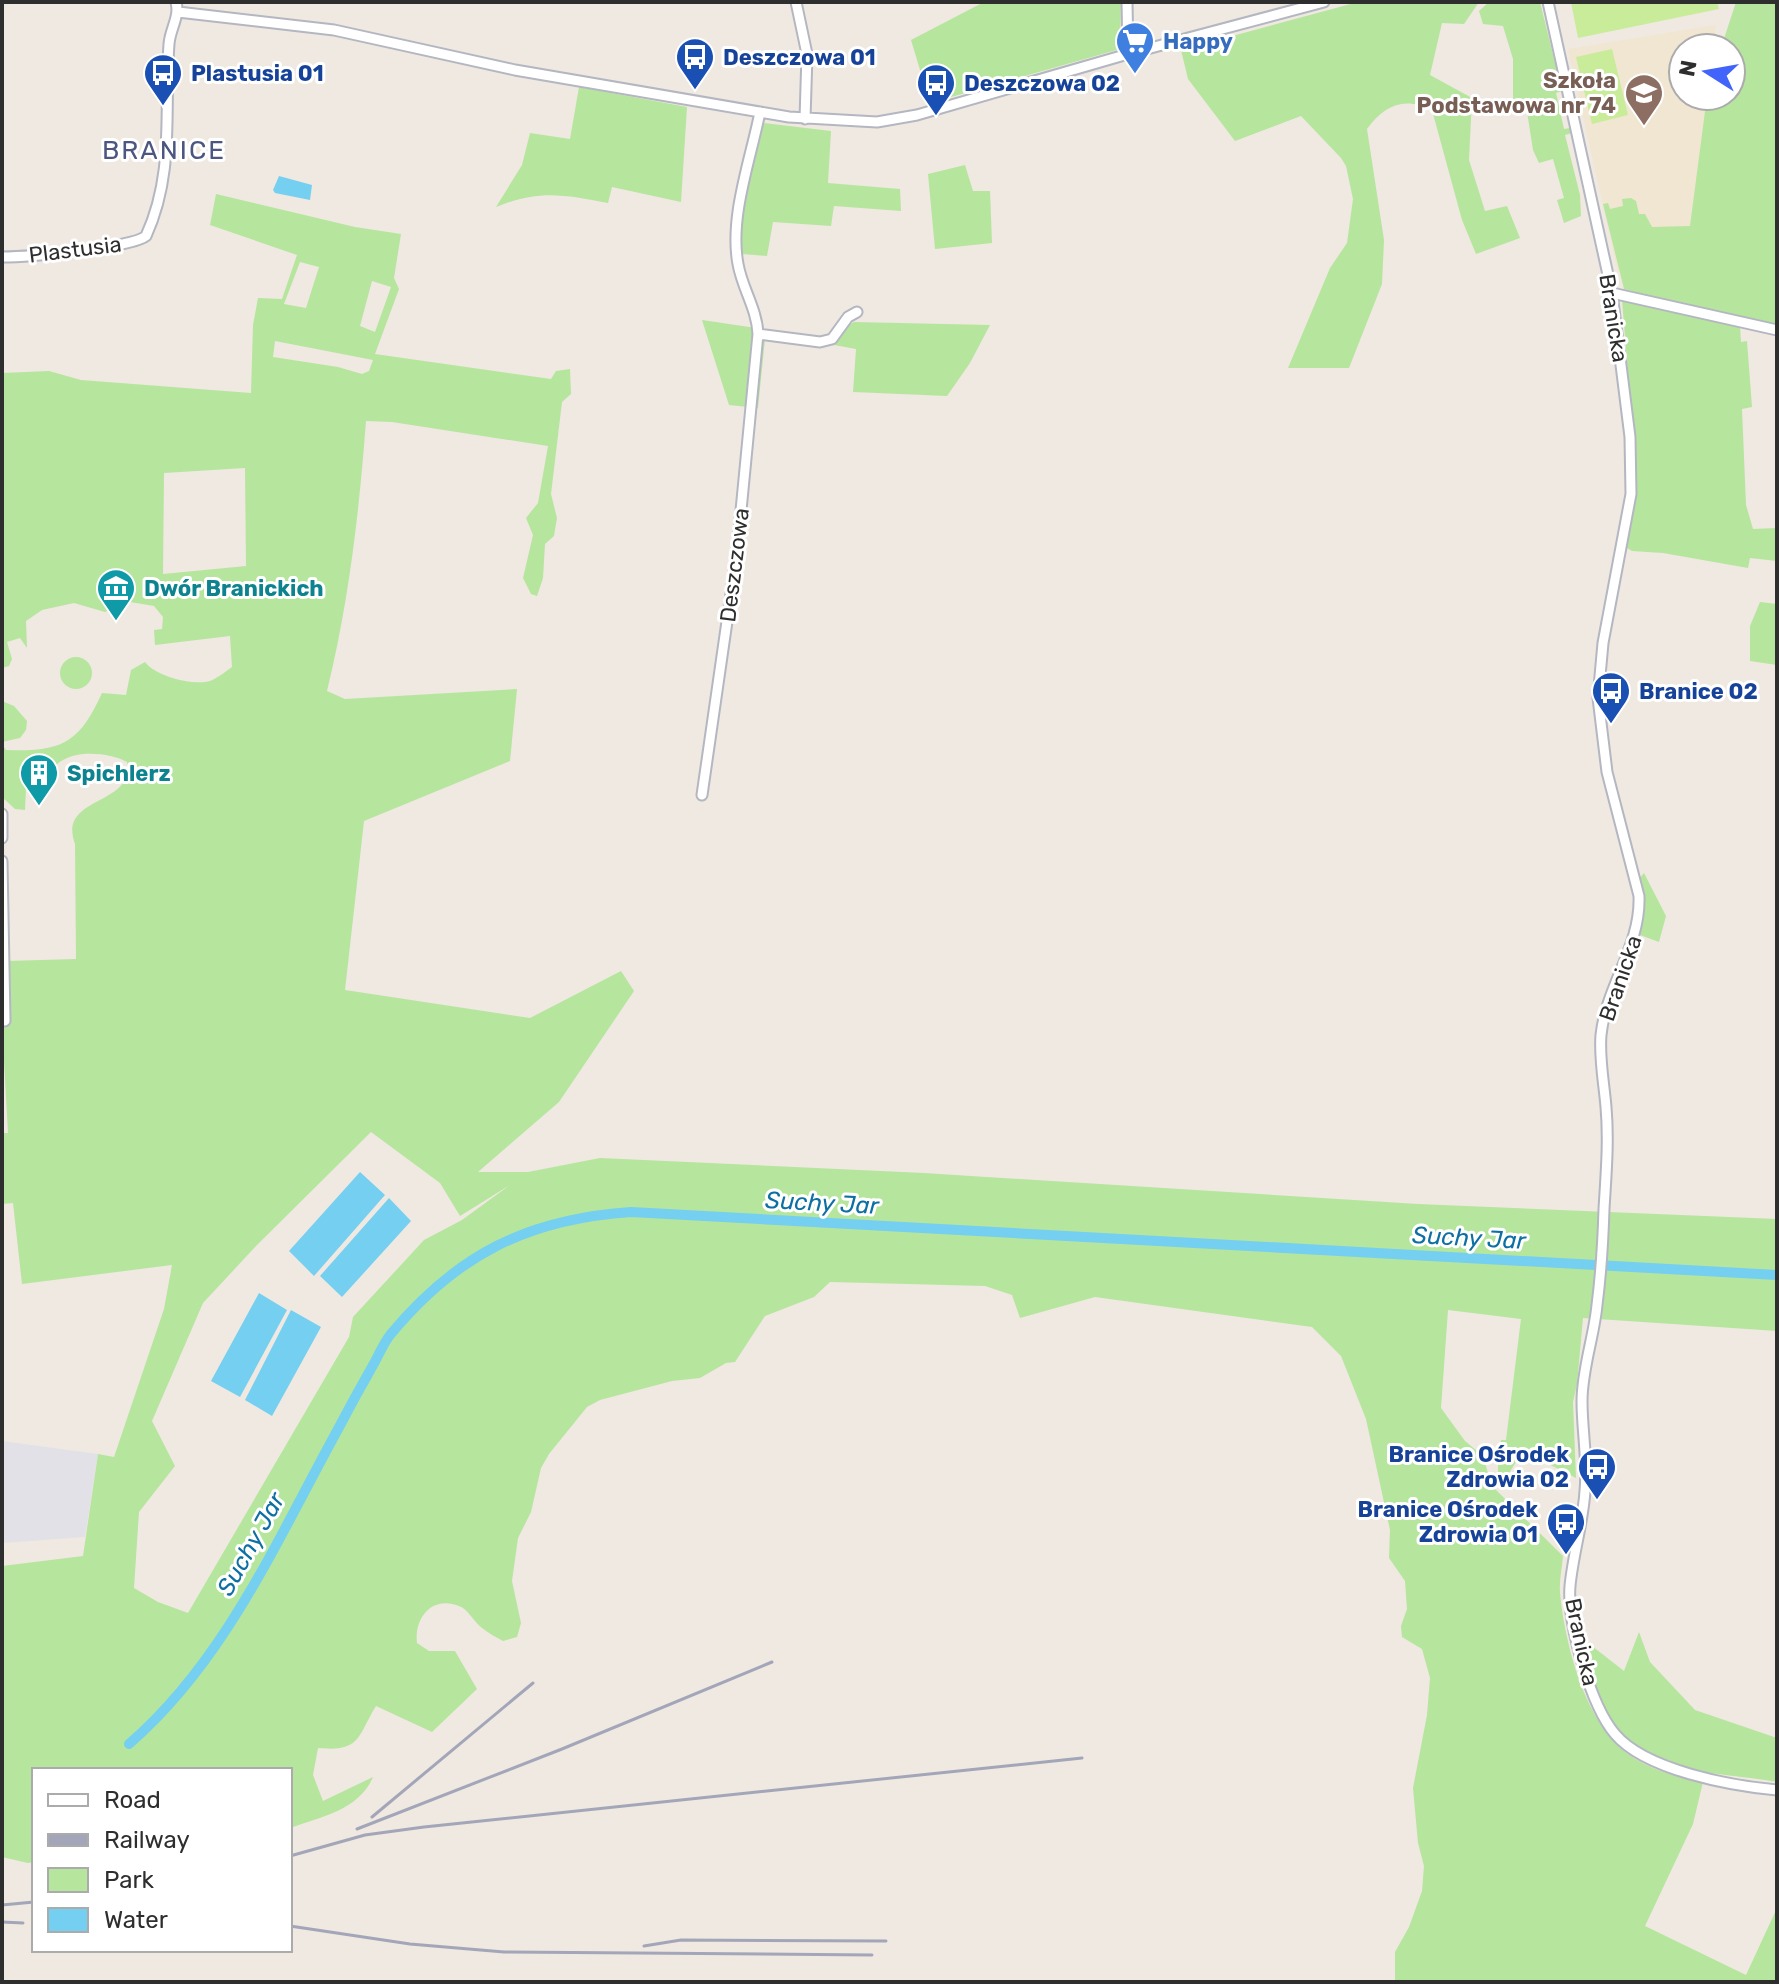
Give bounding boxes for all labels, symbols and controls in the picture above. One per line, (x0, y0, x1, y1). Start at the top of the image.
supermarket icon: Happy (1114, 20, 1156, 75)
place label: Happy (1163, 28, 1233, 55)
north arrow (1667, 32, 1747, 112)
bus stop icon: Deszczowa 01 (674, 36, 716, 91)
place label: Deszczowa 01 (723, 44, 876, 71)
bus stop icon: Plastusia 01 (142, 52, 184, 107)
text: N (1673, 58, 1703, 79)
place label: Plastusia 01 (191, 60, 324, 87)
bus stop icon: Deszczowa 02 (915, 62, 957, 117)
place label: Szkoła Podstawowa nr 74 (1417, 67, 1616, 119)
place label: Deszczowa 02 (964, 70, 1120, 97)
school or university icon: Szkoła Podstawowa nr 74 (1623, 72, 1665, 127)
district label: BRANICE (102, 135, 226, 166)
street label: Plastusia (27, 230, 123, 269)
street label: Branicka (1593, 272, 1634, 364)
street label: Deszczowa (714, 506, 755, 624)
museum icon: Dwór Branickich (95, 567, 137, 622)
place label: Dwór Branickich (144, 575, 324, 602)
bus stop icon: Branice 02 (1590, 670, 1632, 725)
place label: Branice 02 (1639, 678, 1758, 705)
building icon: Spichlerz (18, 752, 60, 807)
place label: Spichlerz (67, 760, 171, 787)
street label: Branicka (1593, 932, 1648, 1025)
water label: Suchy Jar (765, 1186, 880, 1220)
water label: Suchy Jar (1412, 1221, 1527, 1255)
place label: Branice Ośrodek Zdrowia 02 (1389, 1441, 1569, 1493)
bus stop icon: Branice Ośrodek Zdrowia 02 (1576, 1446, 1618, 1501)
water label: Suchy Jar (211, 1487, 291, 1601)
place label: Branice Ośrodek Zdrowia 01 (1358, 1496, 1538, 1548)
bus stop icon: Branice Ośrodek Zdrowia 01 (1545, 1501, 1587, 1556)
street label: Branicka (1559, 1596, 1604, 1688)
legend (32, 1768, 292, 1952)
text: Road (104, 1786, 161, 1814)
text: Railway (104, 1826, 190, 1854)
text: Park (104, 1866, 155, 1894)
text: Water (104, 1906, 168, 1934)

